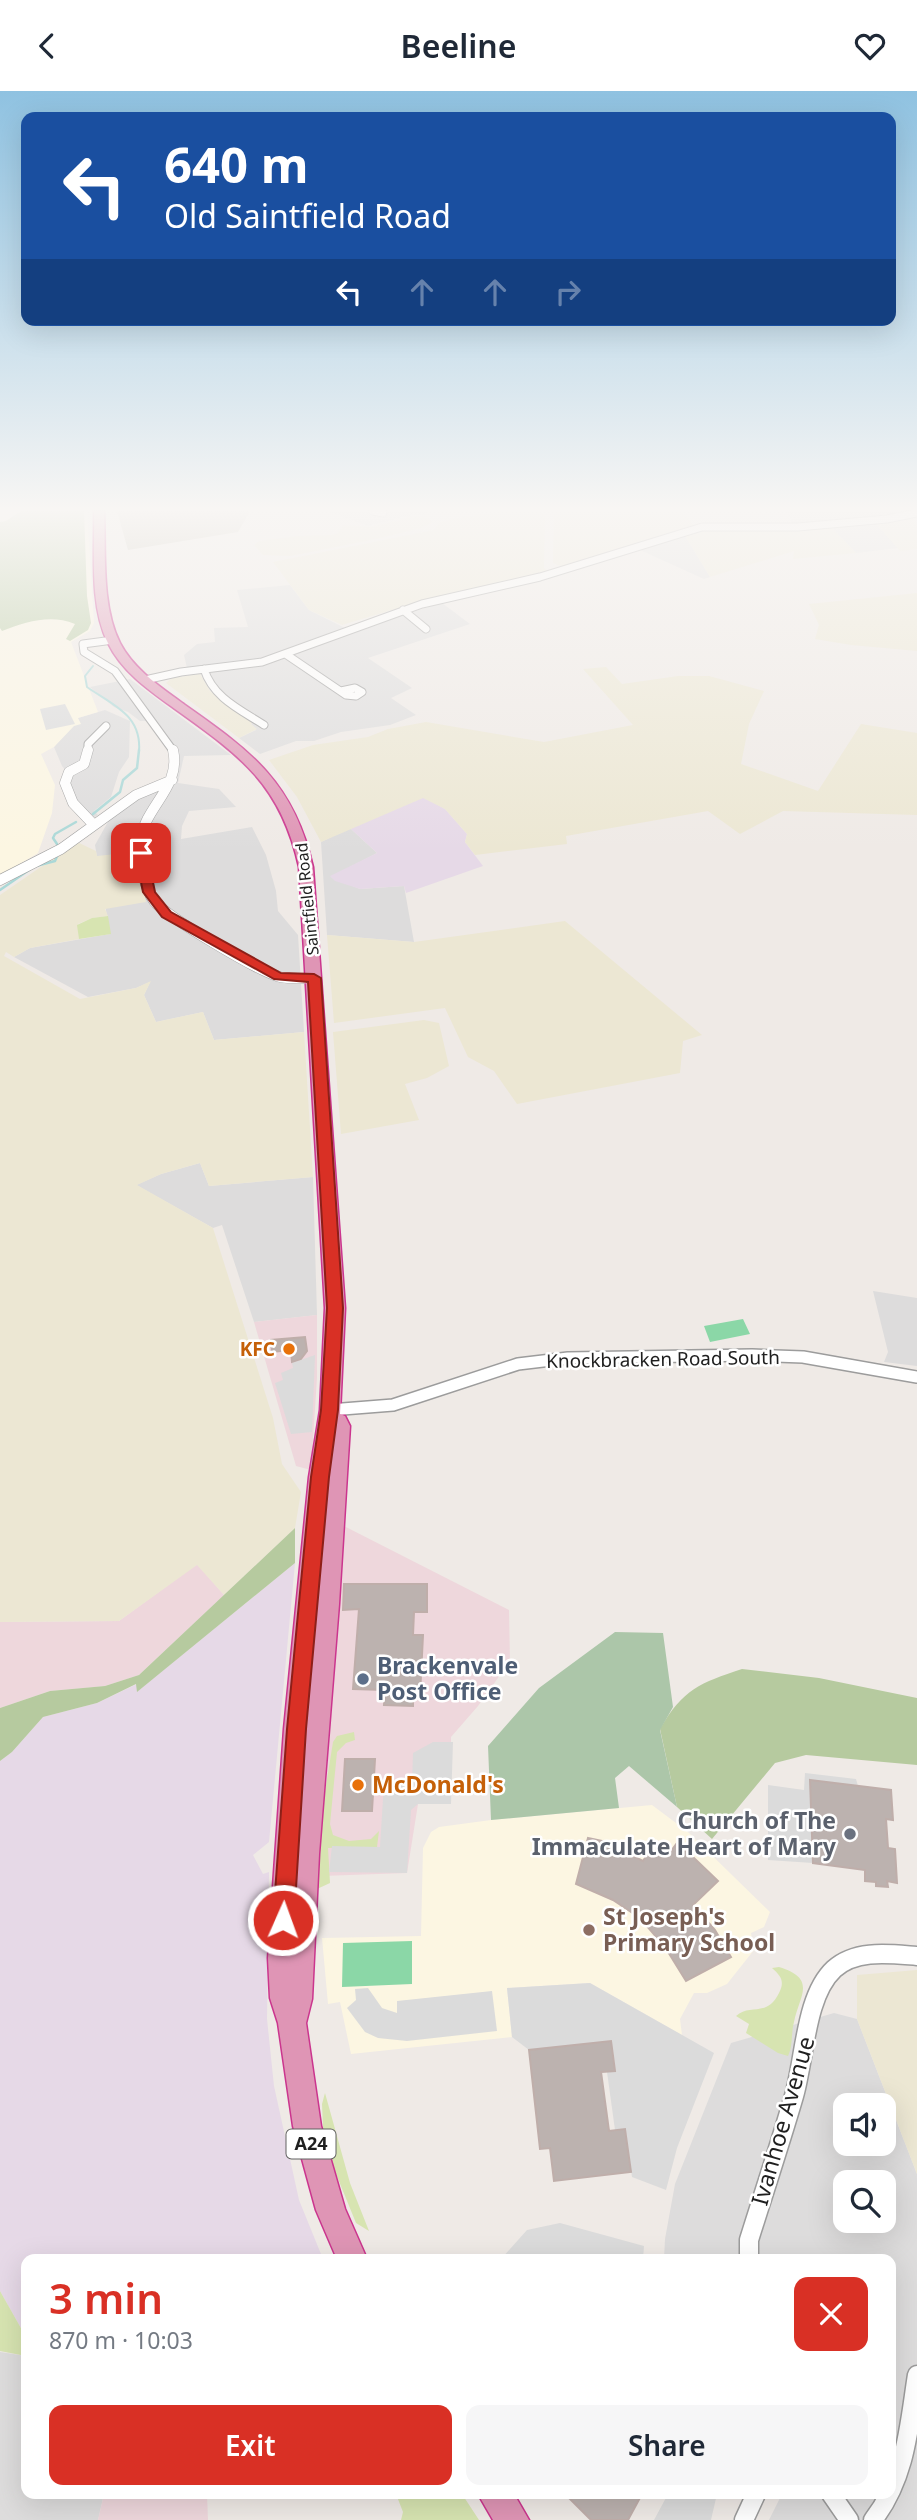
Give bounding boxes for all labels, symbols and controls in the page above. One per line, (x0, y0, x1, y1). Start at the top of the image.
text: Beeline (401, 24, 516, 67)
icon: back (28, 27, 66, 65)
icon: heart (851, 27, 889, 65)
text: 640 m (164, 131, 309, 197)
icon: left (49, 140, 140, 231)
text: Old Saintfield Road (164, 194, 451, 237)
icon: left (330, 273, 368, 311)
icon: ahead (403, 273, 441, 311)
icon: ahead (476, 273, 514, 311)
icon: right (549, 273, 587, 311)
pin (111, 823, 171, 883)
icon: arrive (122, 834, 160, 872)
street label: Saintfield Road (290, 842, 324, 956)
place label: KFC (240, 1336, 275, 1362)
marker: KFC (281, 1341, 297, 1357)
street label: Knockbracken Road South (546, 1344, 780, 1374)
place label: Brackenvale Post Office (377, 1649, 518, 1707)
marker: Brackenvale Post Office (355, 1671, 371, 1687)
place label: McDonald's (372, 1768, 504, 1800)
marker: McDonald's (350, 1777, 366, 1793)
place label: Church of The Immaculate Heart of Mary (532, 1804, 837, 1862)
marker: Church of The Immaculate Heart of Mary (842, 1826, 858, 1842)
position arrow (246, 1883, 320, 1957)
place label: St Joseph's Primary School (603, 1900, 775, 1958)
marker: St Joseph's Primary School (581, 1922, 597, 1938)
street label: Ivanhoe Avenue (743, 2032, 821, 2209)
map controls (833, 2093, 896, 2233)
button: sound (833, 2093, 896, 2156)
road number: A24 (286, 2129, 336, 2159)
button: search (833, 2170, 896, 2233)
text: 3 min (49, 2269, 163, 2326)
button: close (794, 2277, 868, 2351)
text: 870 m · 10:03 (49, 2324, 193, 2356)
button: Exit (49, 2405, 452, 2485)
button: Share (466, 2405, 868, 2485)

